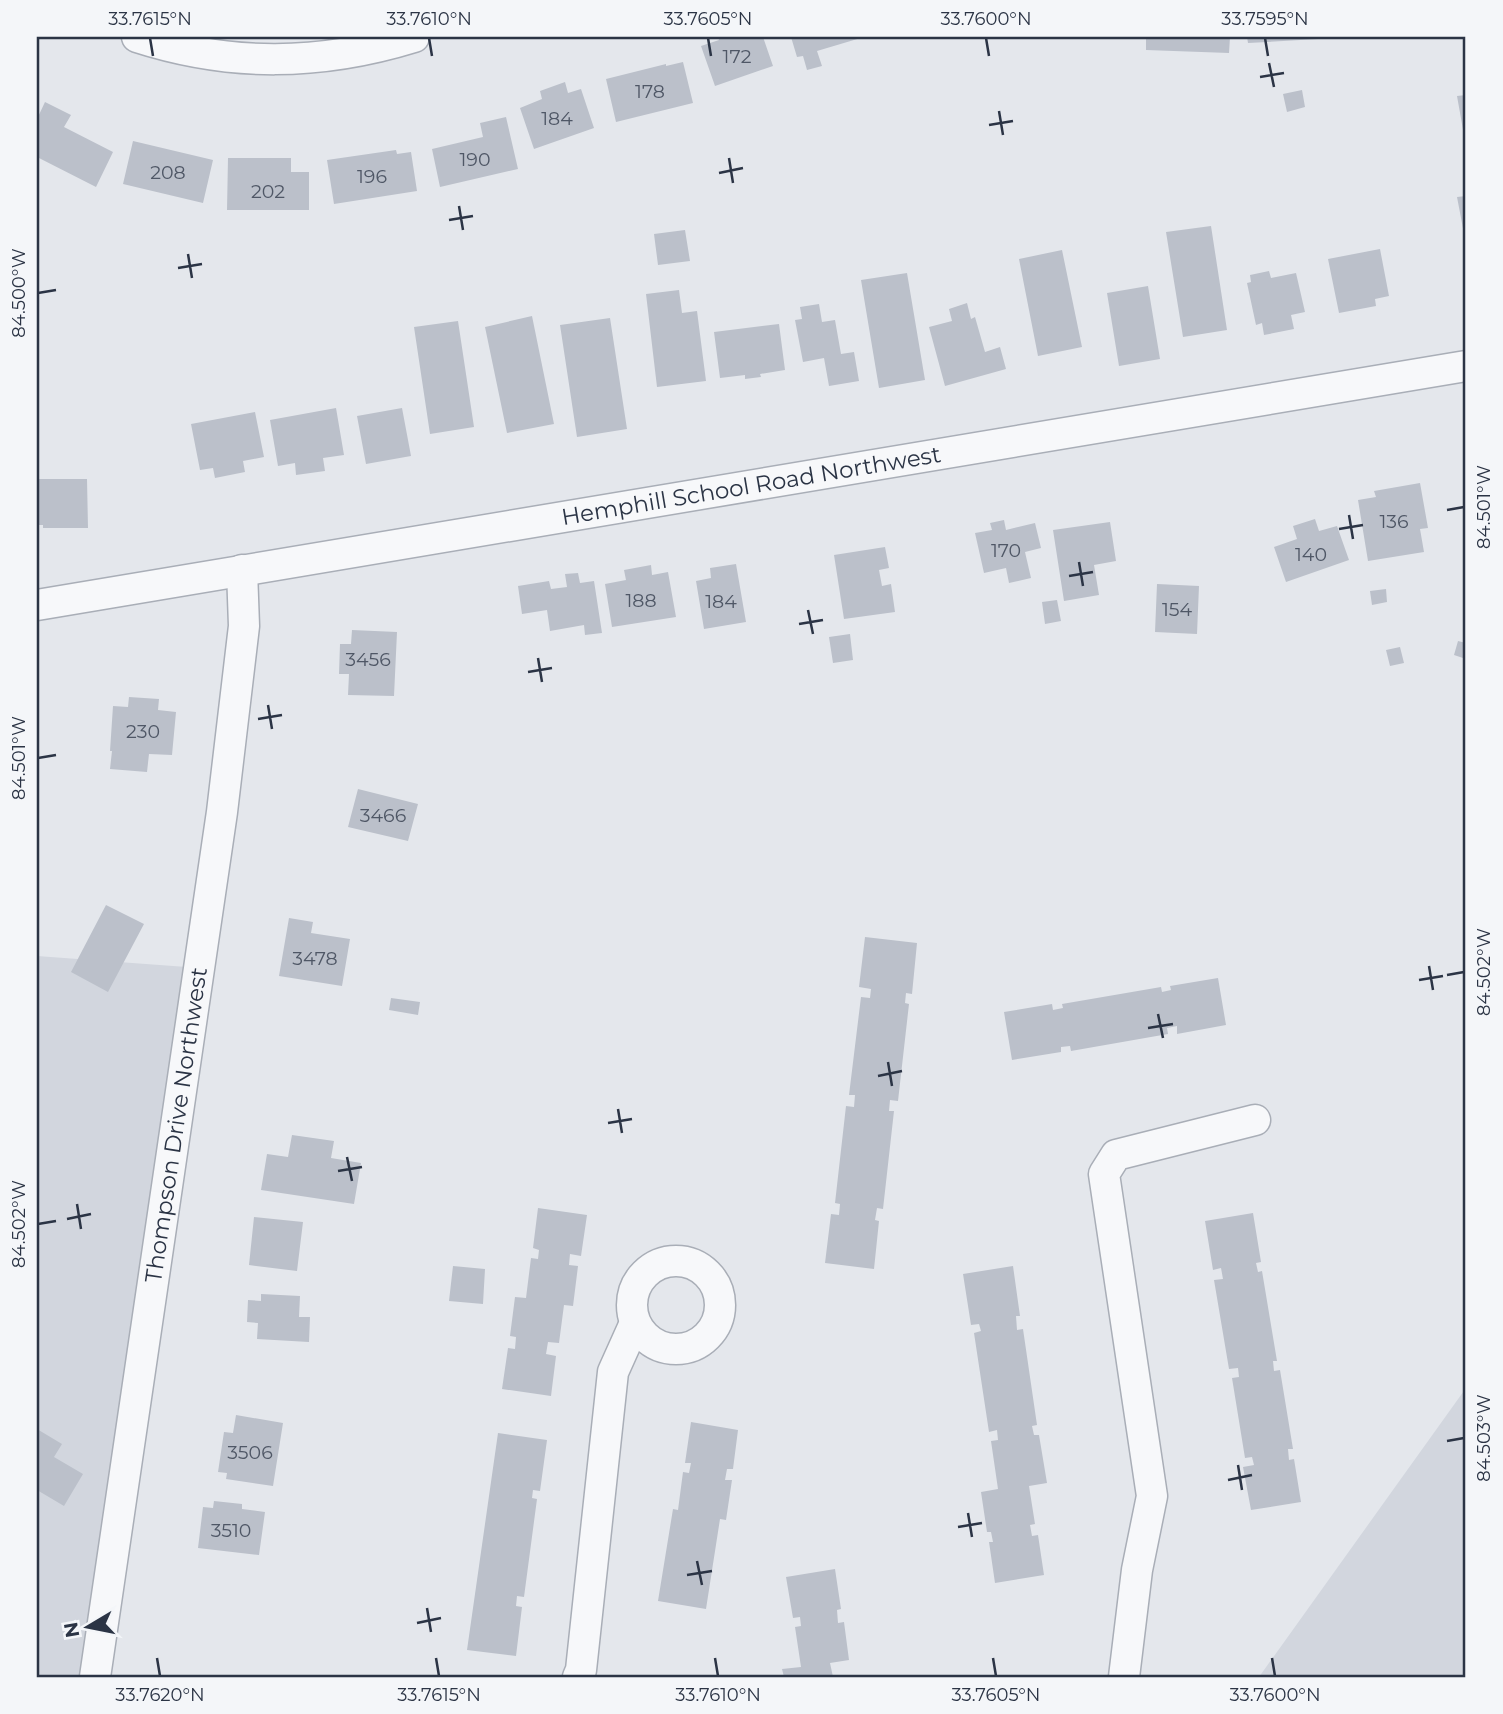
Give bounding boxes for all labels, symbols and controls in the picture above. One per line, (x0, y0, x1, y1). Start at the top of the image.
text: 33.7615°N (108, 8, 192, 30)
text: 33.7610°N (386, 8, 472, 30)
text: 33.7605°N (663, 8, 753, 30)
text: 33.7600°N (940, 8, 1032, 30)
text: 33.7595°N (1221, 8, 1309, 30)
house number: 172 (723, 45, 752, 68)
house number: 178 (635, 80, 665, 103)
house number: 184 (541, 107, 573, 130)
house number: 190 (459, 148, 491, 171)
house number: 208 (150, 161, 186, 184)
house number: 196 (357, 165, 387, 188)
house number: 202 (251, 180, 285, 203)
text: 84.500°W (8, 248, 30, 338)
street label: Hemphill School Road Northwest (559, 440, 943, 531)
text: 84.501°W (1473, 465, 1495, 549)
house number: 136 (1379, 510, 1409, 533)
house number: 170 (991, 539, 1021, 562)
house number: 140 (1295, 543, 1327, 566)
house number: 188 (625, 589, 657, 612)
house number: 184 (705, 590, 737, 613)
house number: 154 (1162, 598, 1193, 621)
house number: 3456 (345, 648, 391, 671)
text: 84.501°W (8, 716, 30, 800)
house number: 230 (126, 720, 160, 743)
house number: 3466 (360, 804, 406, 827)
text: 84.502°W (1473, 928, 1495, 1016)
house number: 3478 (292, 947, 338, 970)
street label: Thompson Drive Northwest (139, 965, 213, 1285)
text: 84.502°W (8, 1180, 30, 1268)
text: 84.503°W (1473, 1394, 1495, 1482)
house number: 3506 (227, 1441, 273, 1464)
house number: 3510 (211, 1519, 251, 1542)
north arrow (52, 1592, 122, 1662)
text: N (59, 1620, 84, 1639)
text: 33.7620°N (115, 1684, 205, 1706)
text: 33.7615°N (397, 1684, 481, 1706)
text: 33.7610°N (675, 1684, 761, 1706)
text: 33.7605°N (951, 1684, 1041, 1706)
text: 33.7600°N (1229, 1684, 1321, 1706)

